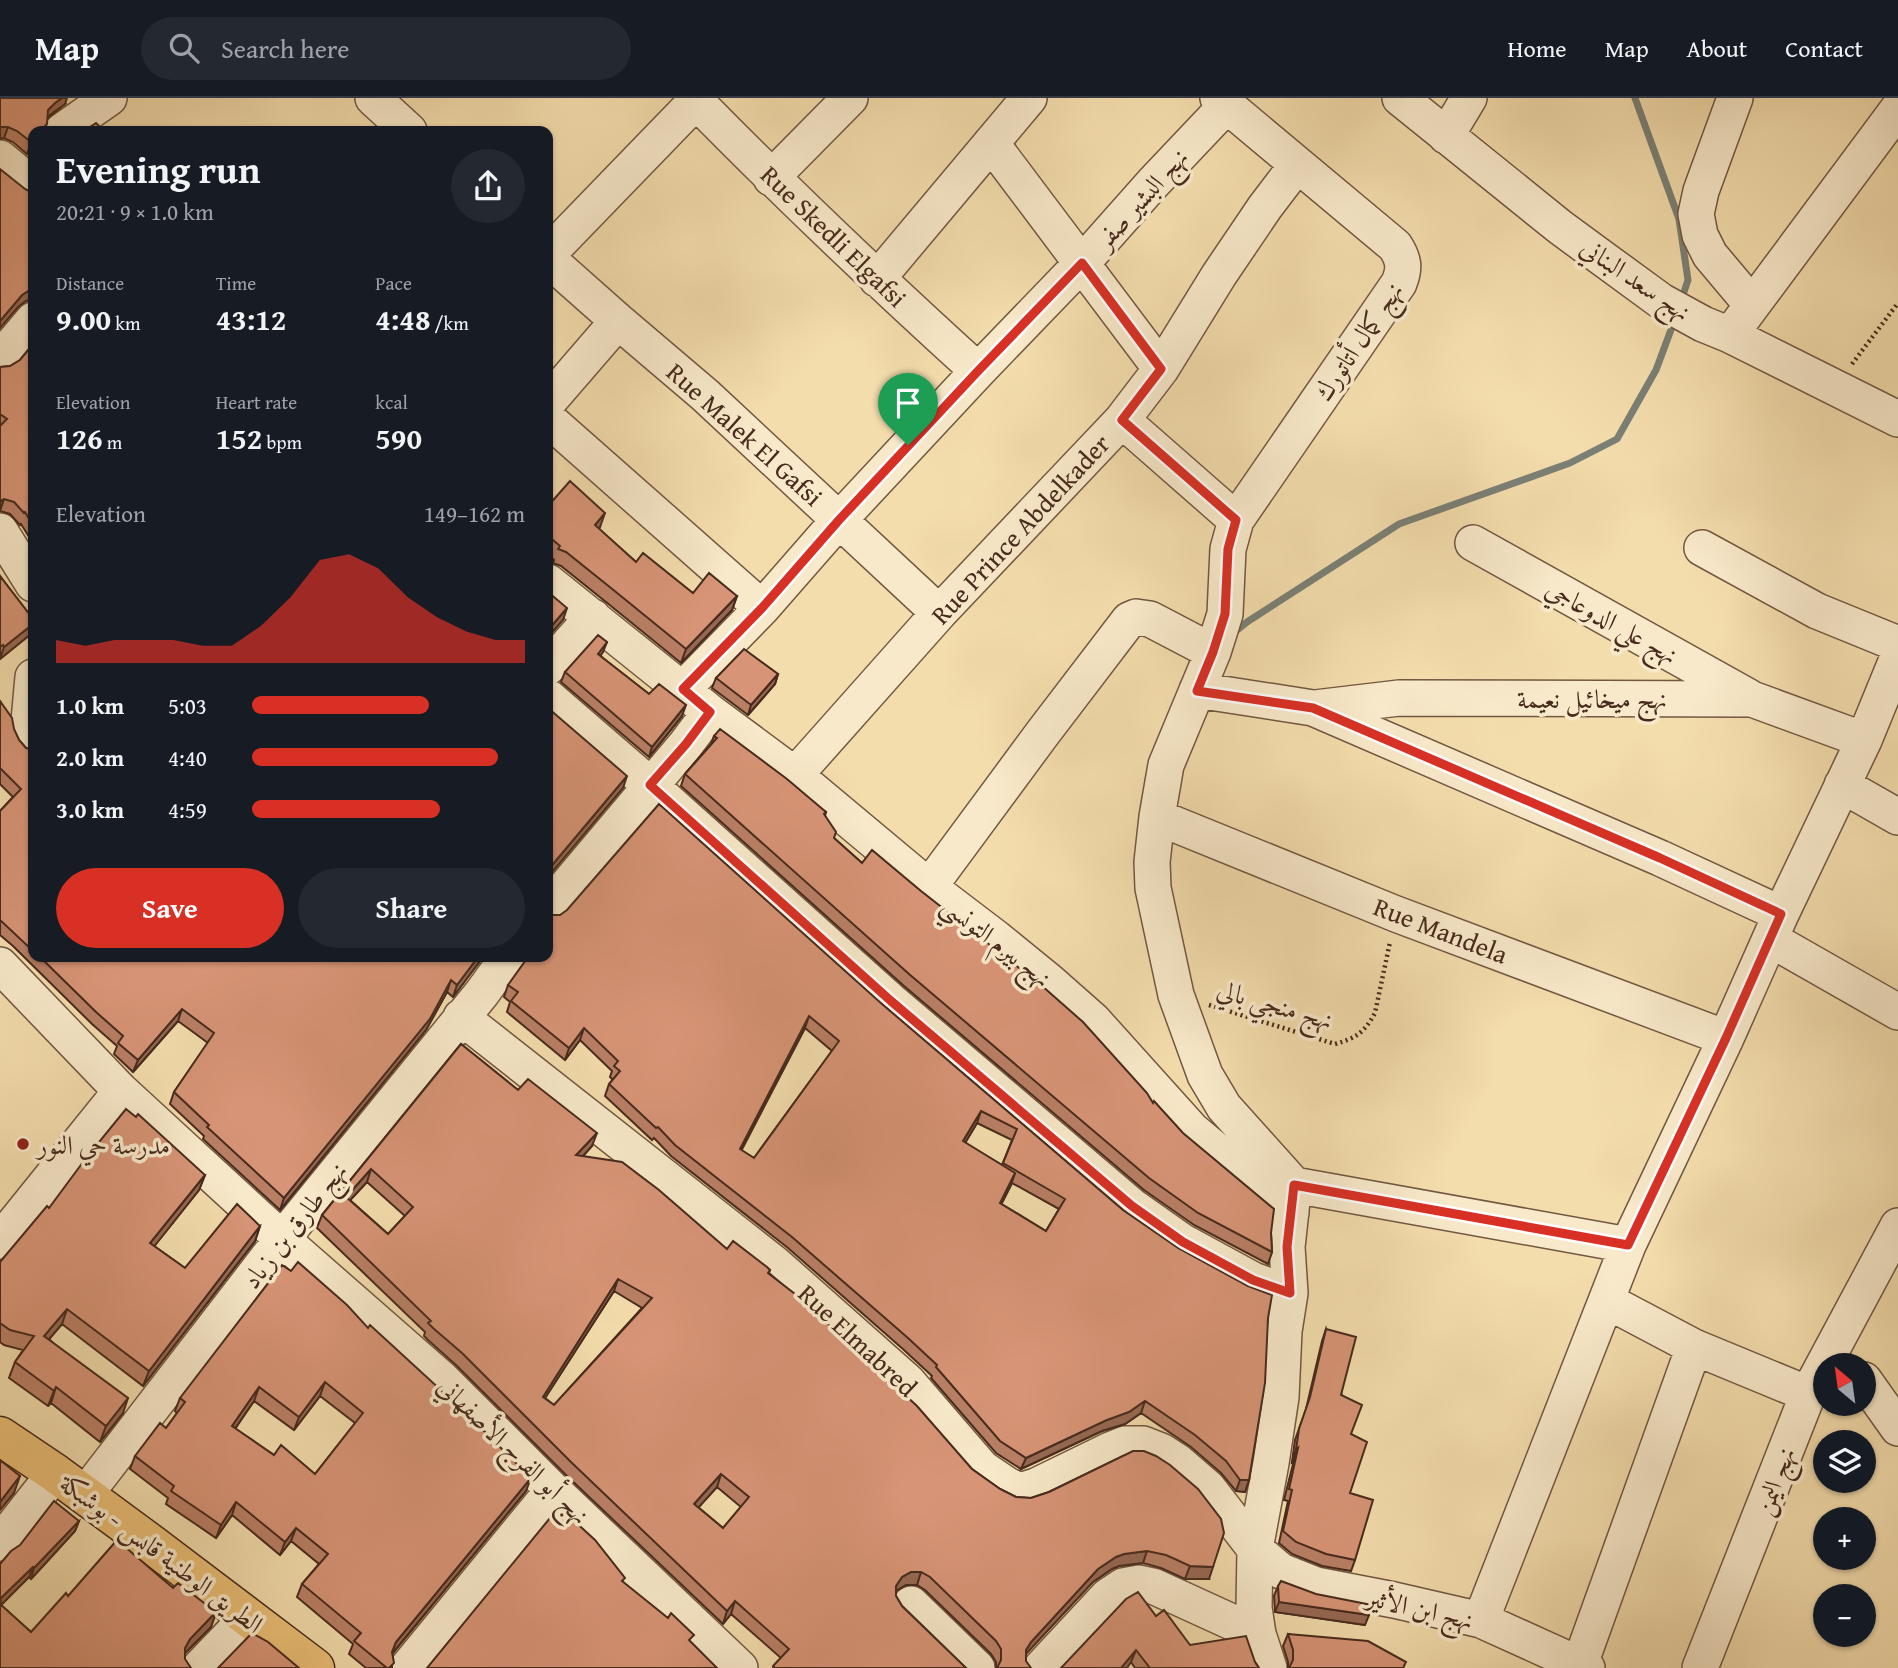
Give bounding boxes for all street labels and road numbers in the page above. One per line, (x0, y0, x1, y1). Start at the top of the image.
street label: نهج البشير صفر (1083, 139, 1201, 263)
street label: Rue Skedli Elgafsi (752, 156, 916, 316)
street label: نهج سعد البناني (1570, 228, 1699, 335)
street label: نهج كمال أتاتورك (1304, 273, 1416, 411)
street label: Rue Malek El Gafsi (658, 353, 832, 515)
street label: Rue Prince Abdelkader (921, 425, 1119, 633)
street label: نهج علي الدوعاجي (1536, 569, 1685, 679)
street label: نهج ميخائيل نعيمة (1517, 679, 1667, 723)
street label: نهج بيرم التونسي (930, 885, 1060, 1001)
street label: Rue Mandela (1368, 887, 1514, 974)
street label: نهج منجي بالي (1211, 969, 1338, 1045)
street label: نهج طارق بن زياد (232, 1153, 360, 1300)
street label: Rue Elmabred (790, 1274, 927, 1406)
street label: نهج أبو الفرج الأصفهاني (425, 1367, 599, 1537)
street label: نهج اليمن (1743, 1441, 1810, 1523)
street label: الطريق الوطنية قابس - بوشبكة (51, 1462, 272, 1643)
street label: نهج ابن الأثير (1359, 1576, 1477, 1644)

